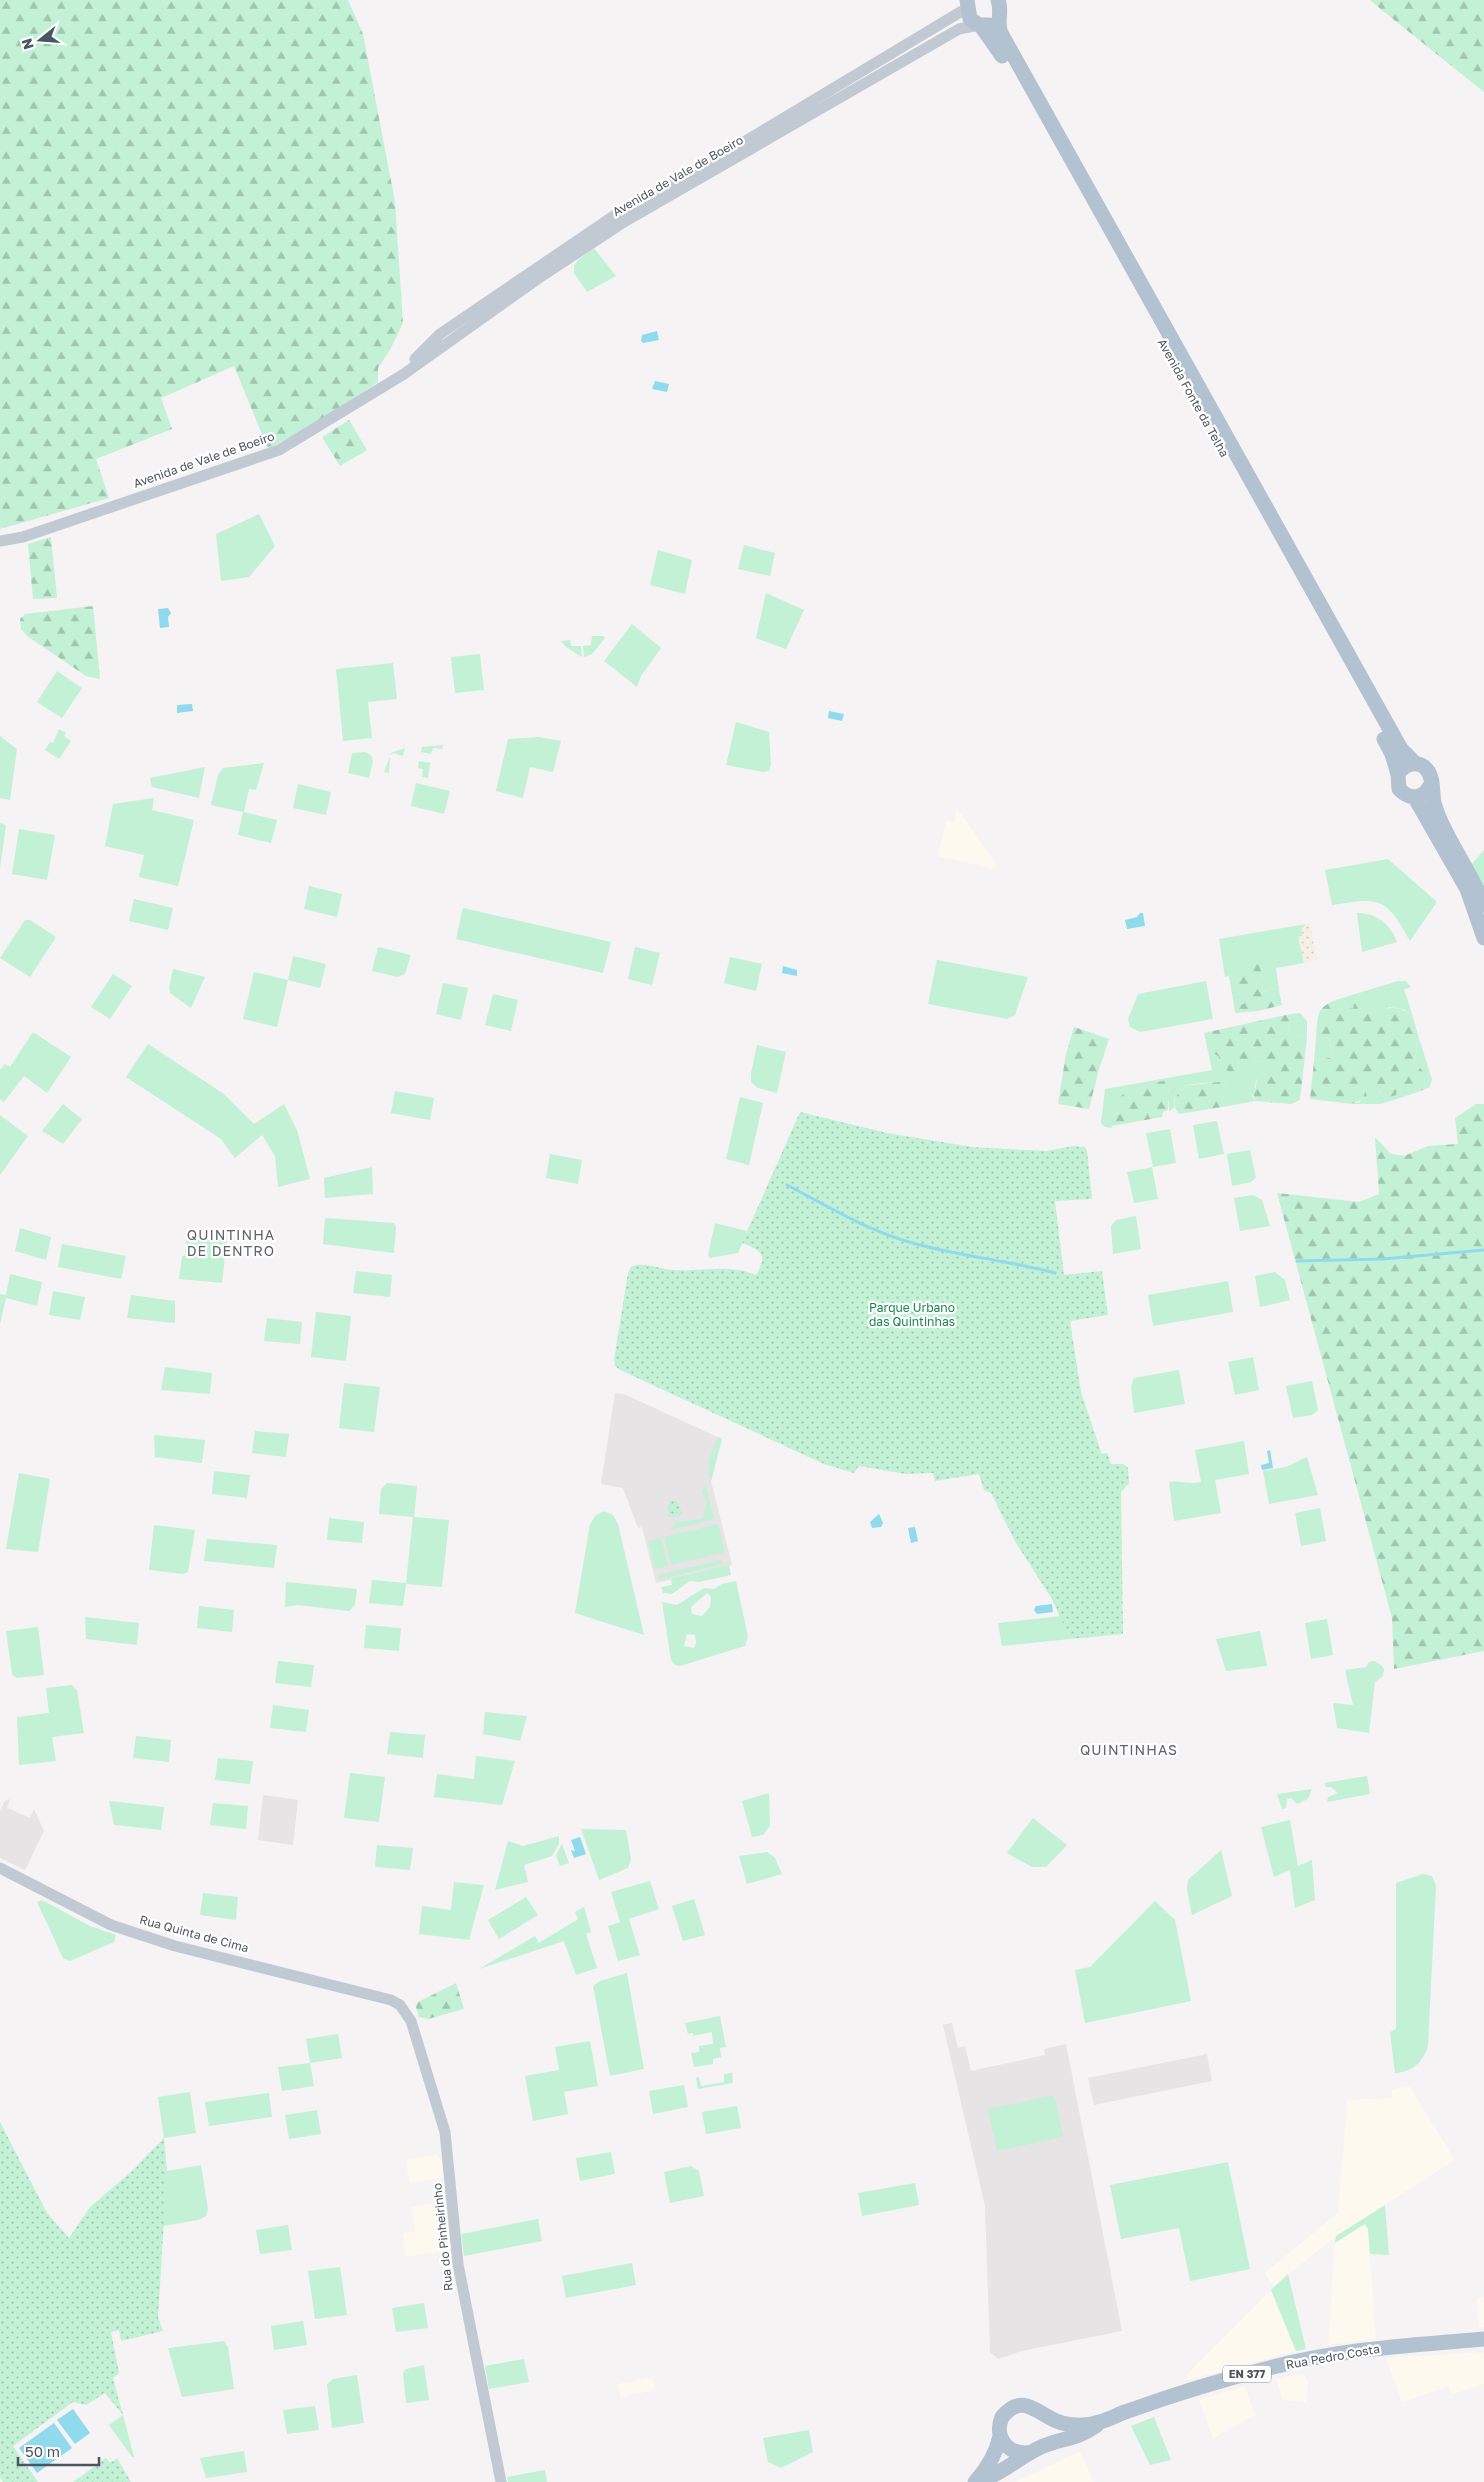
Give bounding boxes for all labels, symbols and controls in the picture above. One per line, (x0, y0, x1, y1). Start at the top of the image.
north arrow (15, 15, 65, 65)
text: N (17, 36, 37, 52)
street label: Avenida de Vale de Boeiro (610, 132, 746, 219)
street label: Avenida Fonte da Telha (1155, 336, 1232, 460)
street label: Avenida de Vale de Boeiro (131, 428, 276, 491)
district label: QUINTINHA DE DENTRO (187, 1226, 275, 1259)
park label: Parque Urbano das Quintinhas (869, 1300, 955, 1329)
district label: QUINTINHAS (1080, 1741, 1178, 1758)
street label: Rua Quinta de Cima (138, 1912, 250, 1955)
street label: Rua do Pinheirinho (429, 2182, 456, 2292)
street label: Rua Pedro Costa (1285, 2341, 1381, 2372)
road number: EN 377 (1223, 2366, 1271, 2382)
scale bar (18, 2434, 99, 2466)
text: 50 m (25, 2442, 60, 2460)

